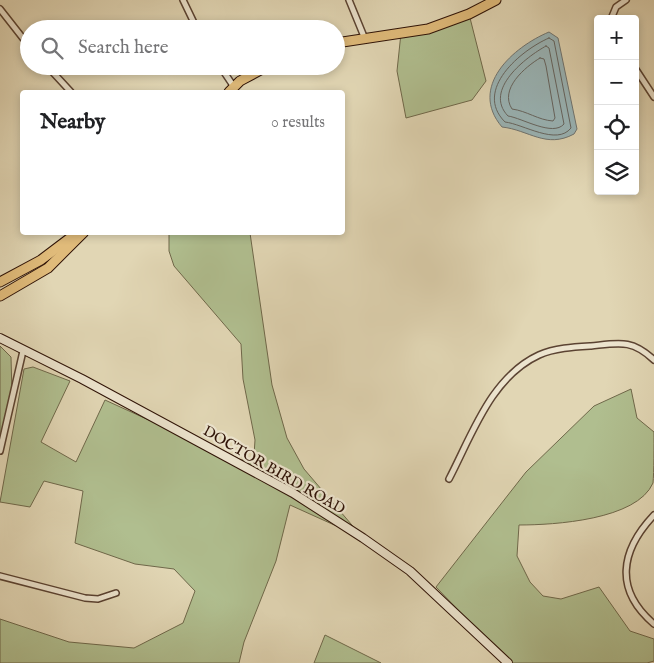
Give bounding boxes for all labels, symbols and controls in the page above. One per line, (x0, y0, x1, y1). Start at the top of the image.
map controls (594, 15, 639, 195)
button: + (594, 15, 639, 60)
search box (20, 20, 345, 75)
icon: search (38, 34, 66, 62)
text: Search here (78, 36, 169, 60)
button: − (594, 60, 639, 105)
button: locate (594, 105, 639, 150)
text: Nearby (40, 109, 105, 136)
text: 0 results (271, 113, 325, 133)
button: layers (594, 150, 639, 195)
street label: DOCTOR BIRD ROAD (199, 421, 349, 519)

